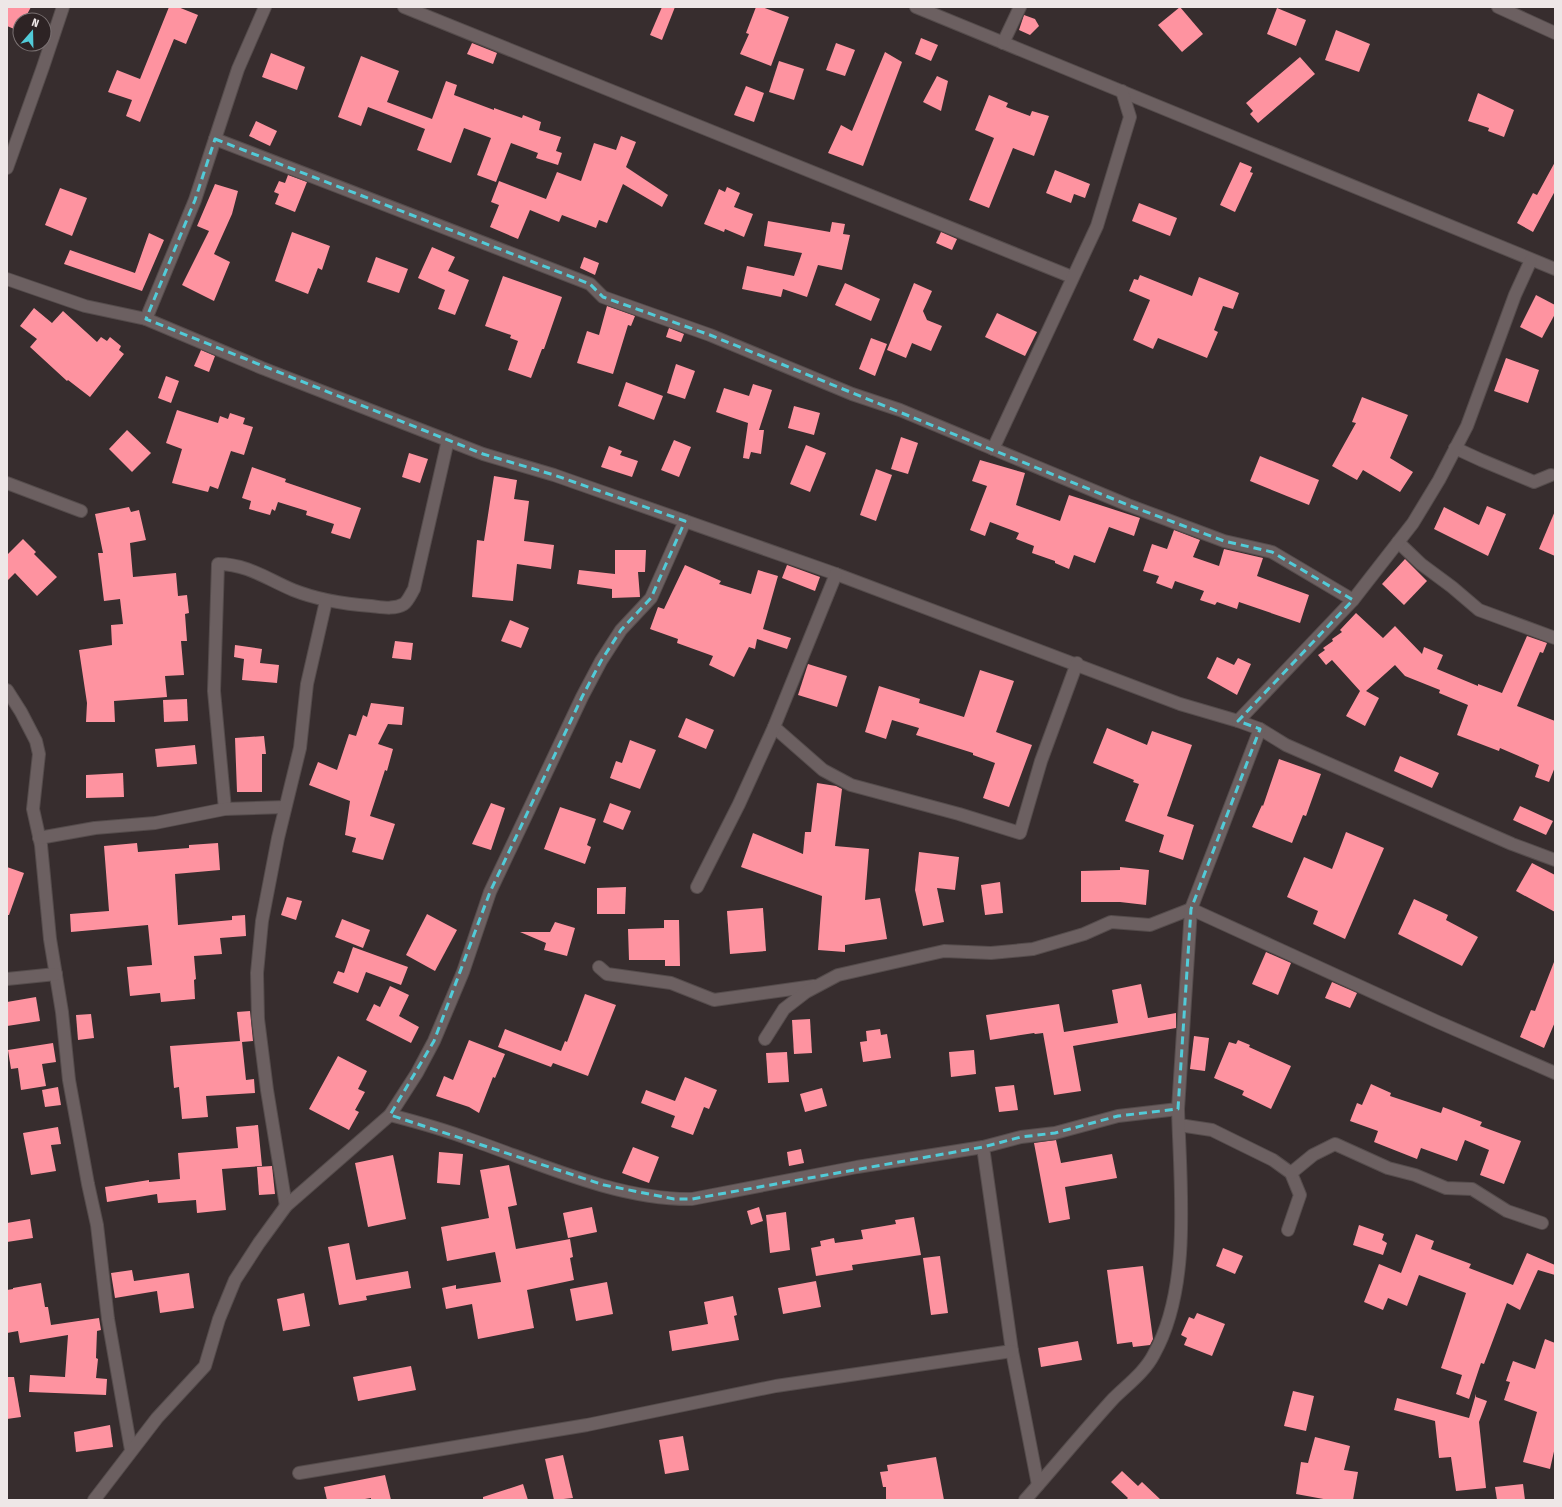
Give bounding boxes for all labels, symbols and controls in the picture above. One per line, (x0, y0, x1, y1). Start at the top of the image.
north arrow (12, 12, 52, 52)
text: N (30, 16, 41, 30)

